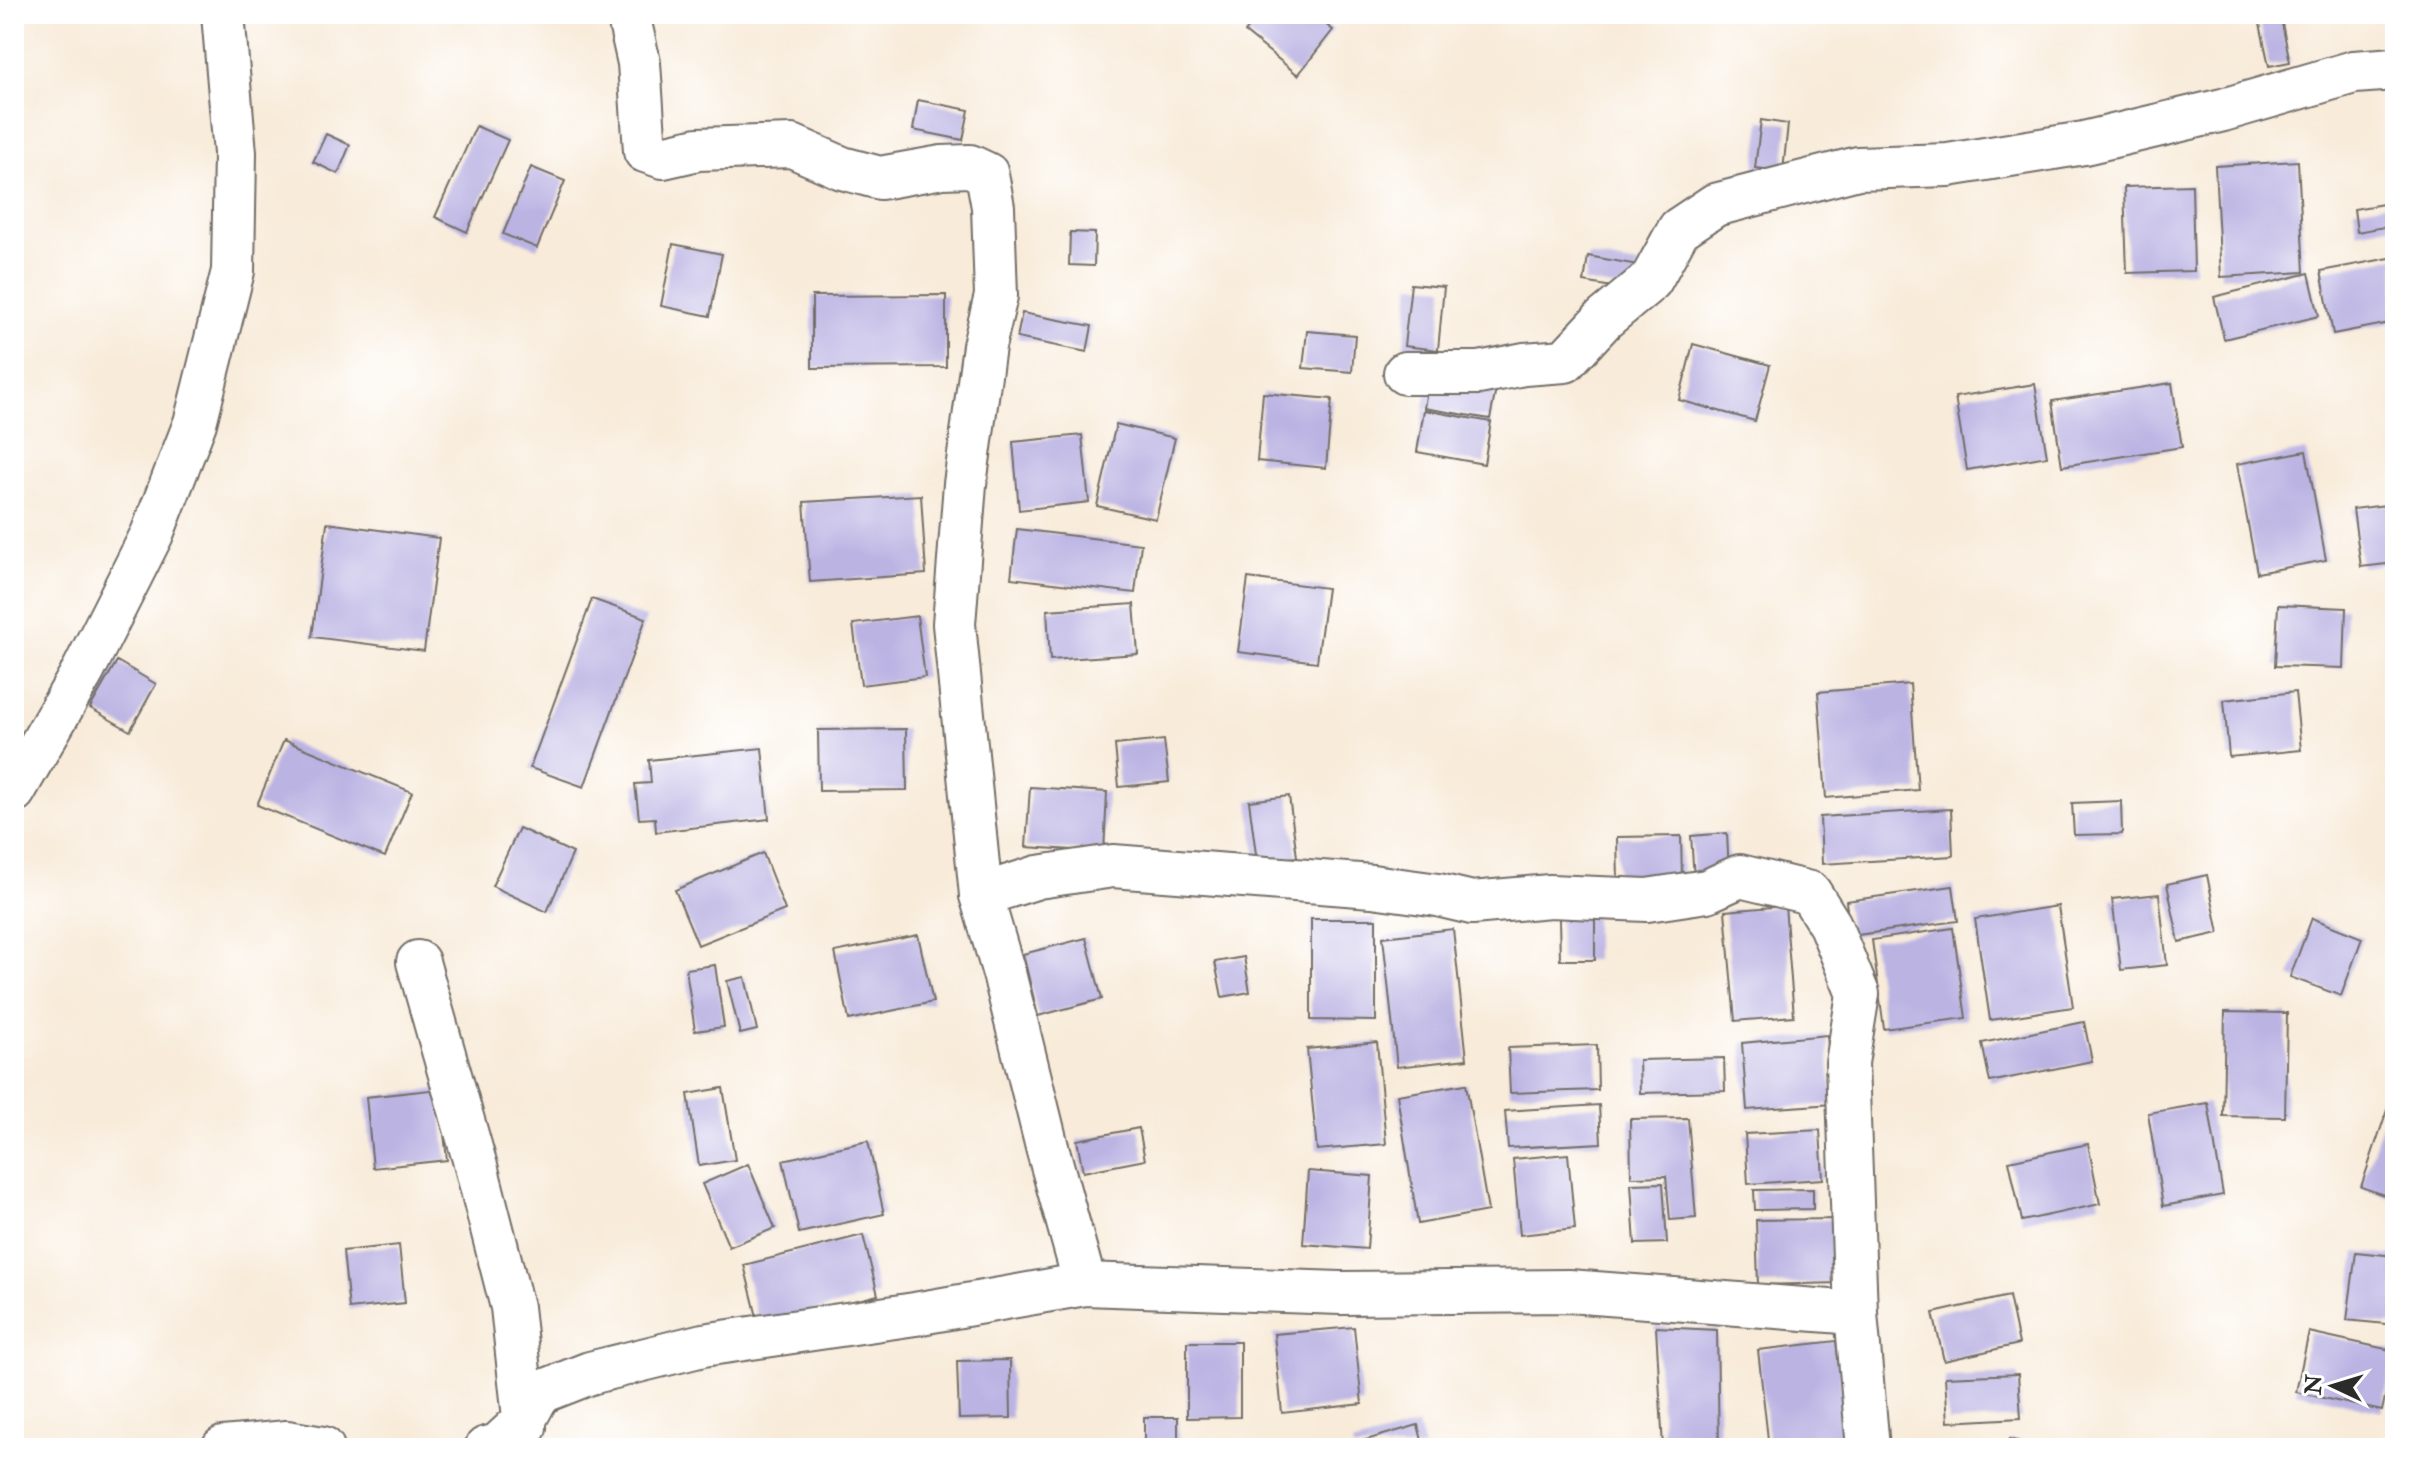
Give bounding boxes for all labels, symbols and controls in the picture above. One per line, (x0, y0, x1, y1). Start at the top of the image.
north arrow (2293, 1346, 2373, 1426)
text: N (2299, 1374, 2329, 1396)

